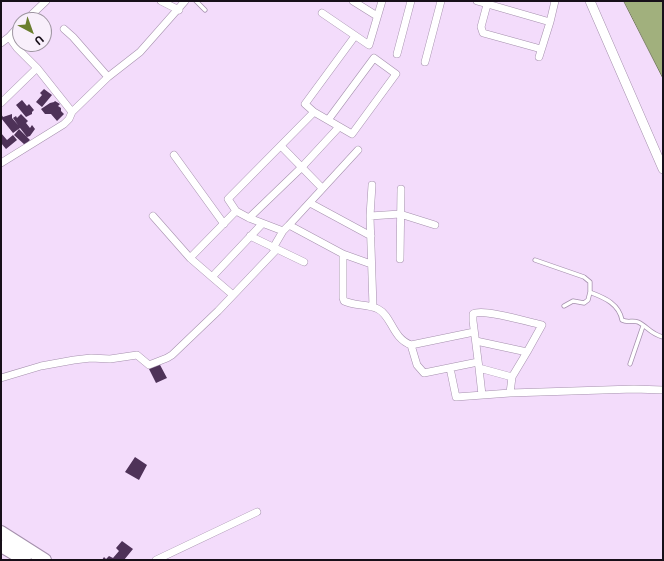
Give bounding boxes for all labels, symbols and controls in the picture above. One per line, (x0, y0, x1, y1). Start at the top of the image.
north arrow (12, 12, 52, 52)
text: U (31, 32, 48, 49)

